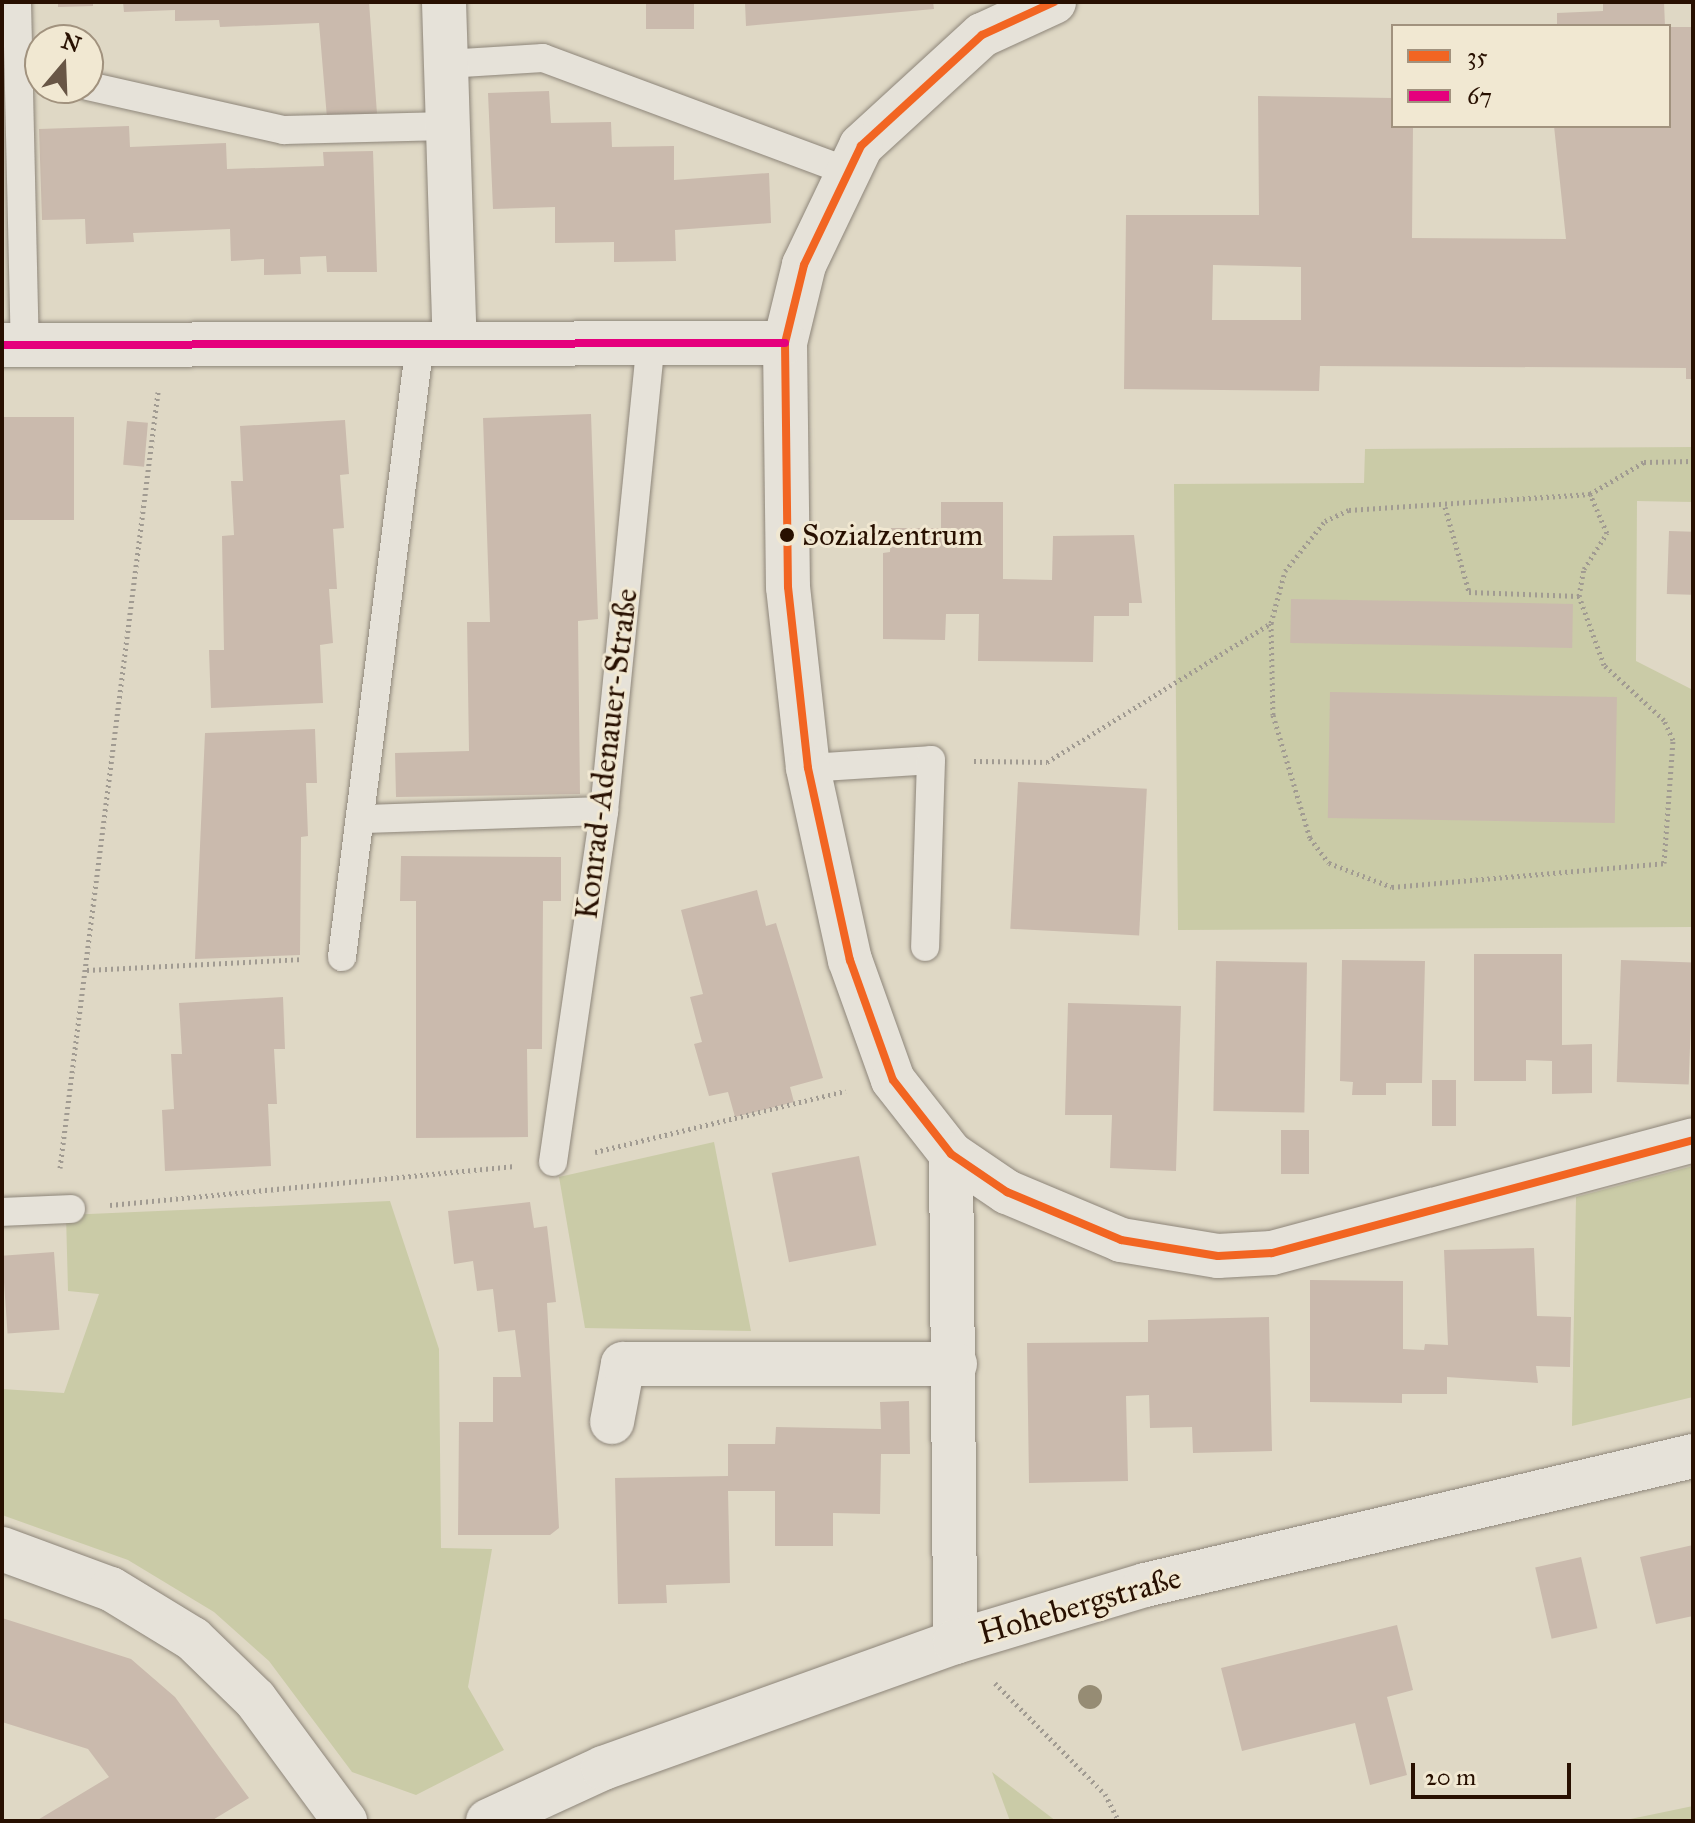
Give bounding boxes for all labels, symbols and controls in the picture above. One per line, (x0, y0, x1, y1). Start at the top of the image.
north arrow (24, 24, 104, 104)
legend (1391, 24, 1671, 128)
text: N (58, 27, 85, 59)
text: 35 (1467, 41, 1488, 71)
text: 67 (1467, 81, 1492, 111)
place label: Sozialzentrum (802, 517, 983, 553)
marker: Sozialzentrum (779, 527, 795, 543)
street label: Konrad-Adenauer-Straße (568, 586, 646, 922)
street label: Hohebergstraße (974, 1559, 1186, 1653)
scale bar (1415, 1747, 1575, 1797)
text: 20 m (1425, 1762, 1476, 1792)

